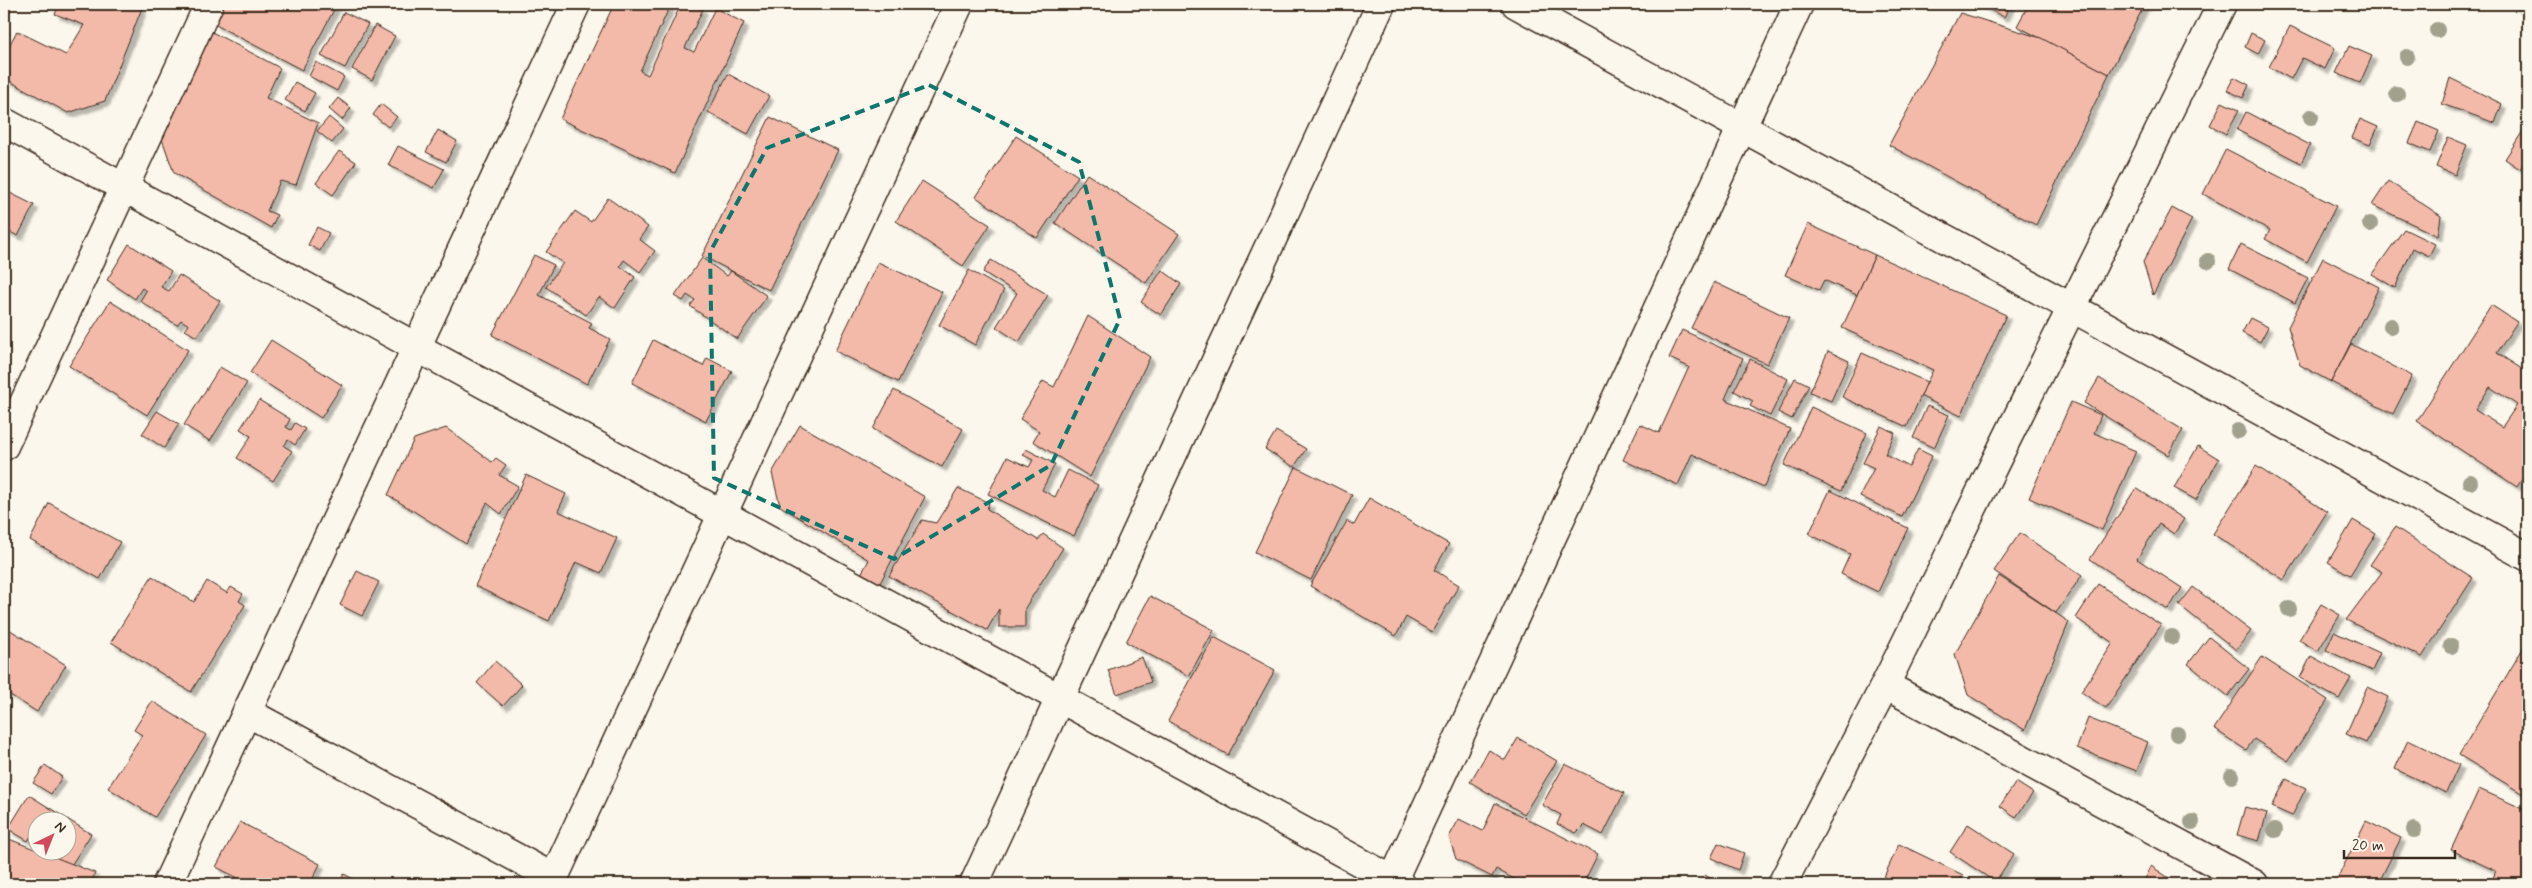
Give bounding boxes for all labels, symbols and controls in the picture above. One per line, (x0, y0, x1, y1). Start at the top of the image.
north arrow (28, 810, 78, 860)
text: N (51, 817, 70, 837)
scale bar (2344, 828, 2456, 860)
text: 20 m (2352, 836, 2384, 856)

